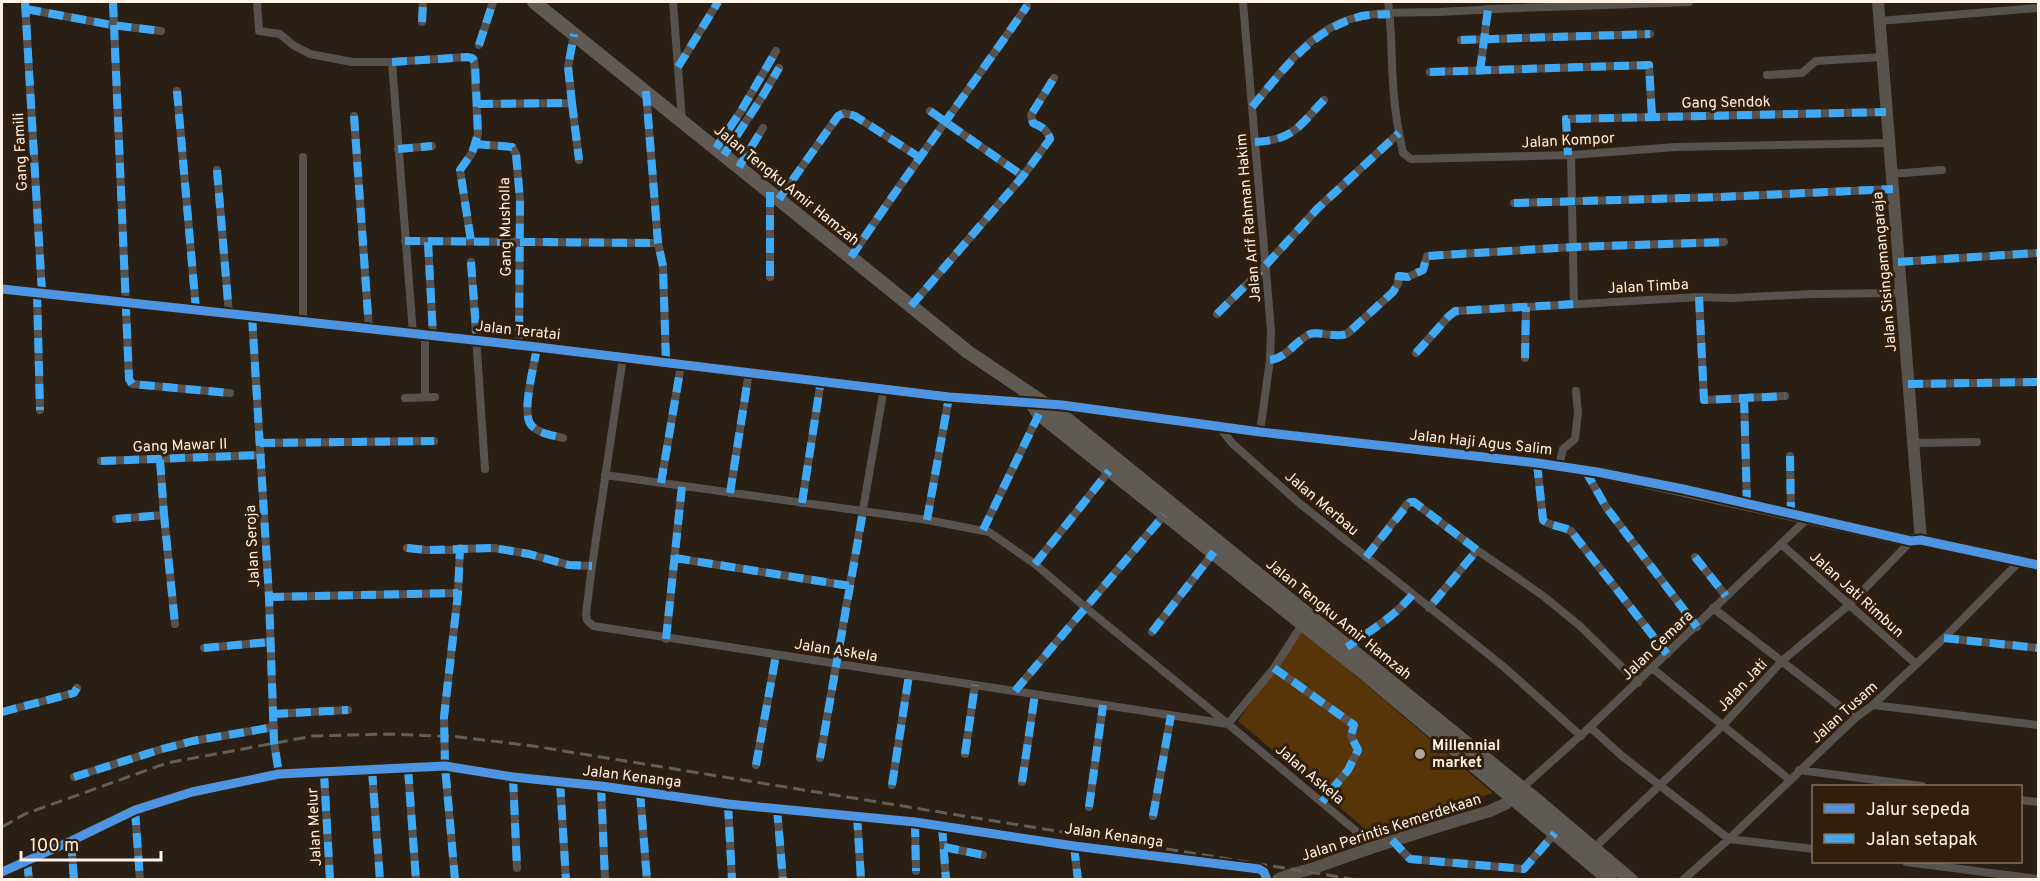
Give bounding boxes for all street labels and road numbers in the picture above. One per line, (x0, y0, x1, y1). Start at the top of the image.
street label: Gang Sendok (1681, 93, 1771, 114)
street label: Gang Famili (10, 112, 33, 192)
street label: Jalan Tengku Amir Hamzah (709, 121, 863, 251)
street label: Jalan Kompor (1521, 130, 1615, 153)
street label: Jalan Arif Rahman Hakim (1233, 133, 1266, 303)
street label: Gang Musholla (496, 177, 517, 277)
street label: Jalan Sisingamangaraja (1869, 191, 1902, 353)
street label: Jalan Timba (1607, 276, 1689, 299)
street label: Jalan Teratai (474, 318, 561, 345)
street label: Jalan Haji Agus Salim (1408, 427, 1553, 460)
street label: Gang Mawar II (132, 435, 228, 458)
street label: Jalan Merbau (1280, 468, 1362, 541)
street label: Jalan Seroja (242, 504, 265, 588)
street label: Jalan Jati Rimbun (1805, 548, 1907, 643)
street label: Jalan Tengku Amir Hamzah (1261, 555, 1415, 685)
street label: Jalan Cemara (1618, 607, 1698, 685)
street label: Jalan Askela (793, 636, 879, 667)
street label: Jalan Jati (1714, 656, 1772, 716)
street label: Jalan Tusam (1808, 678, 1882, 748)
street label: Jalan Askela (1271, 741, 1347, 809)
street label: Jalan Kenanga (581, 762, 682, 793)
street label: Jalan Melur (304, 787, 327, 867)
street label: Jalan Perintis Kemerdekaan (1299, 790, 1484, 867)
street label: Jalan Kenanga (1063, 820, 1164, 853)

